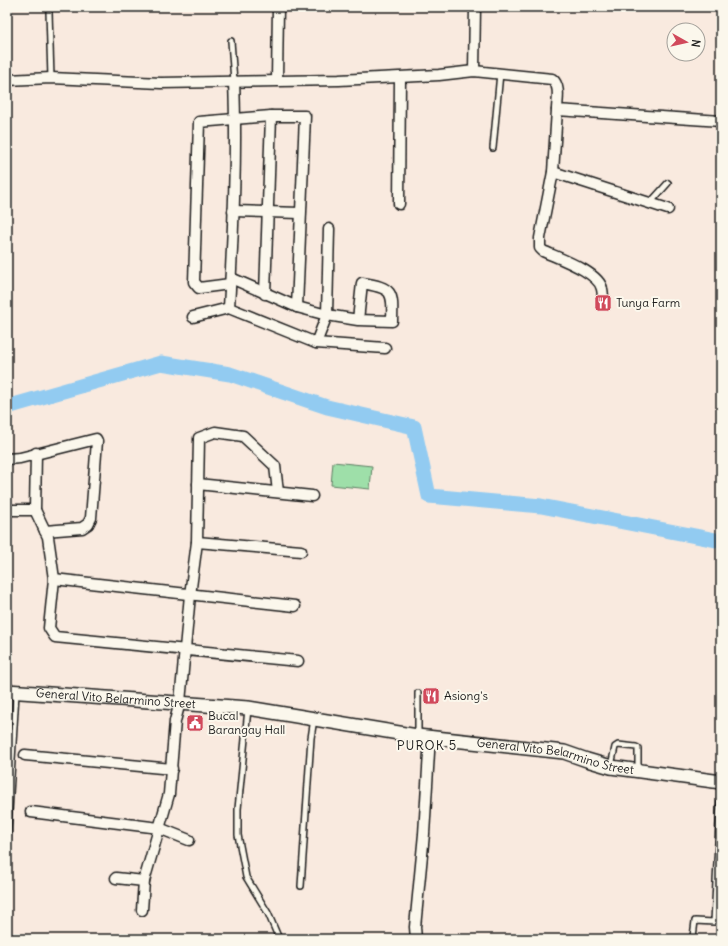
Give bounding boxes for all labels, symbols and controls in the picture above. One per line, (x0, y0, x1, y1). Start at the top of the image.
north arrow (666, 22, 706, 62)
text: N (688, 39, 703, 48)
restaurant icon: Tunya Farm (593, 293, 613, 313)
place label: Tunya Farm (616, 295, 681, 310)
street label: General Vito Belarmino Street (35, 685, 196, 711)
restaurant icon: Asiong's (421, 686, 441, 706)
place label: Asiong's (444, 688, 488, 703)
place label: Bucal Barangay Hall (208, 708, 285, 737)
public building icon: Bucal Barangay Hall (185, 713, 205, 733)
street label: General Vito Belarmino Street (476, 735, 635, 777)
district label: PUROK 5 (397, 737, 457, 754)

